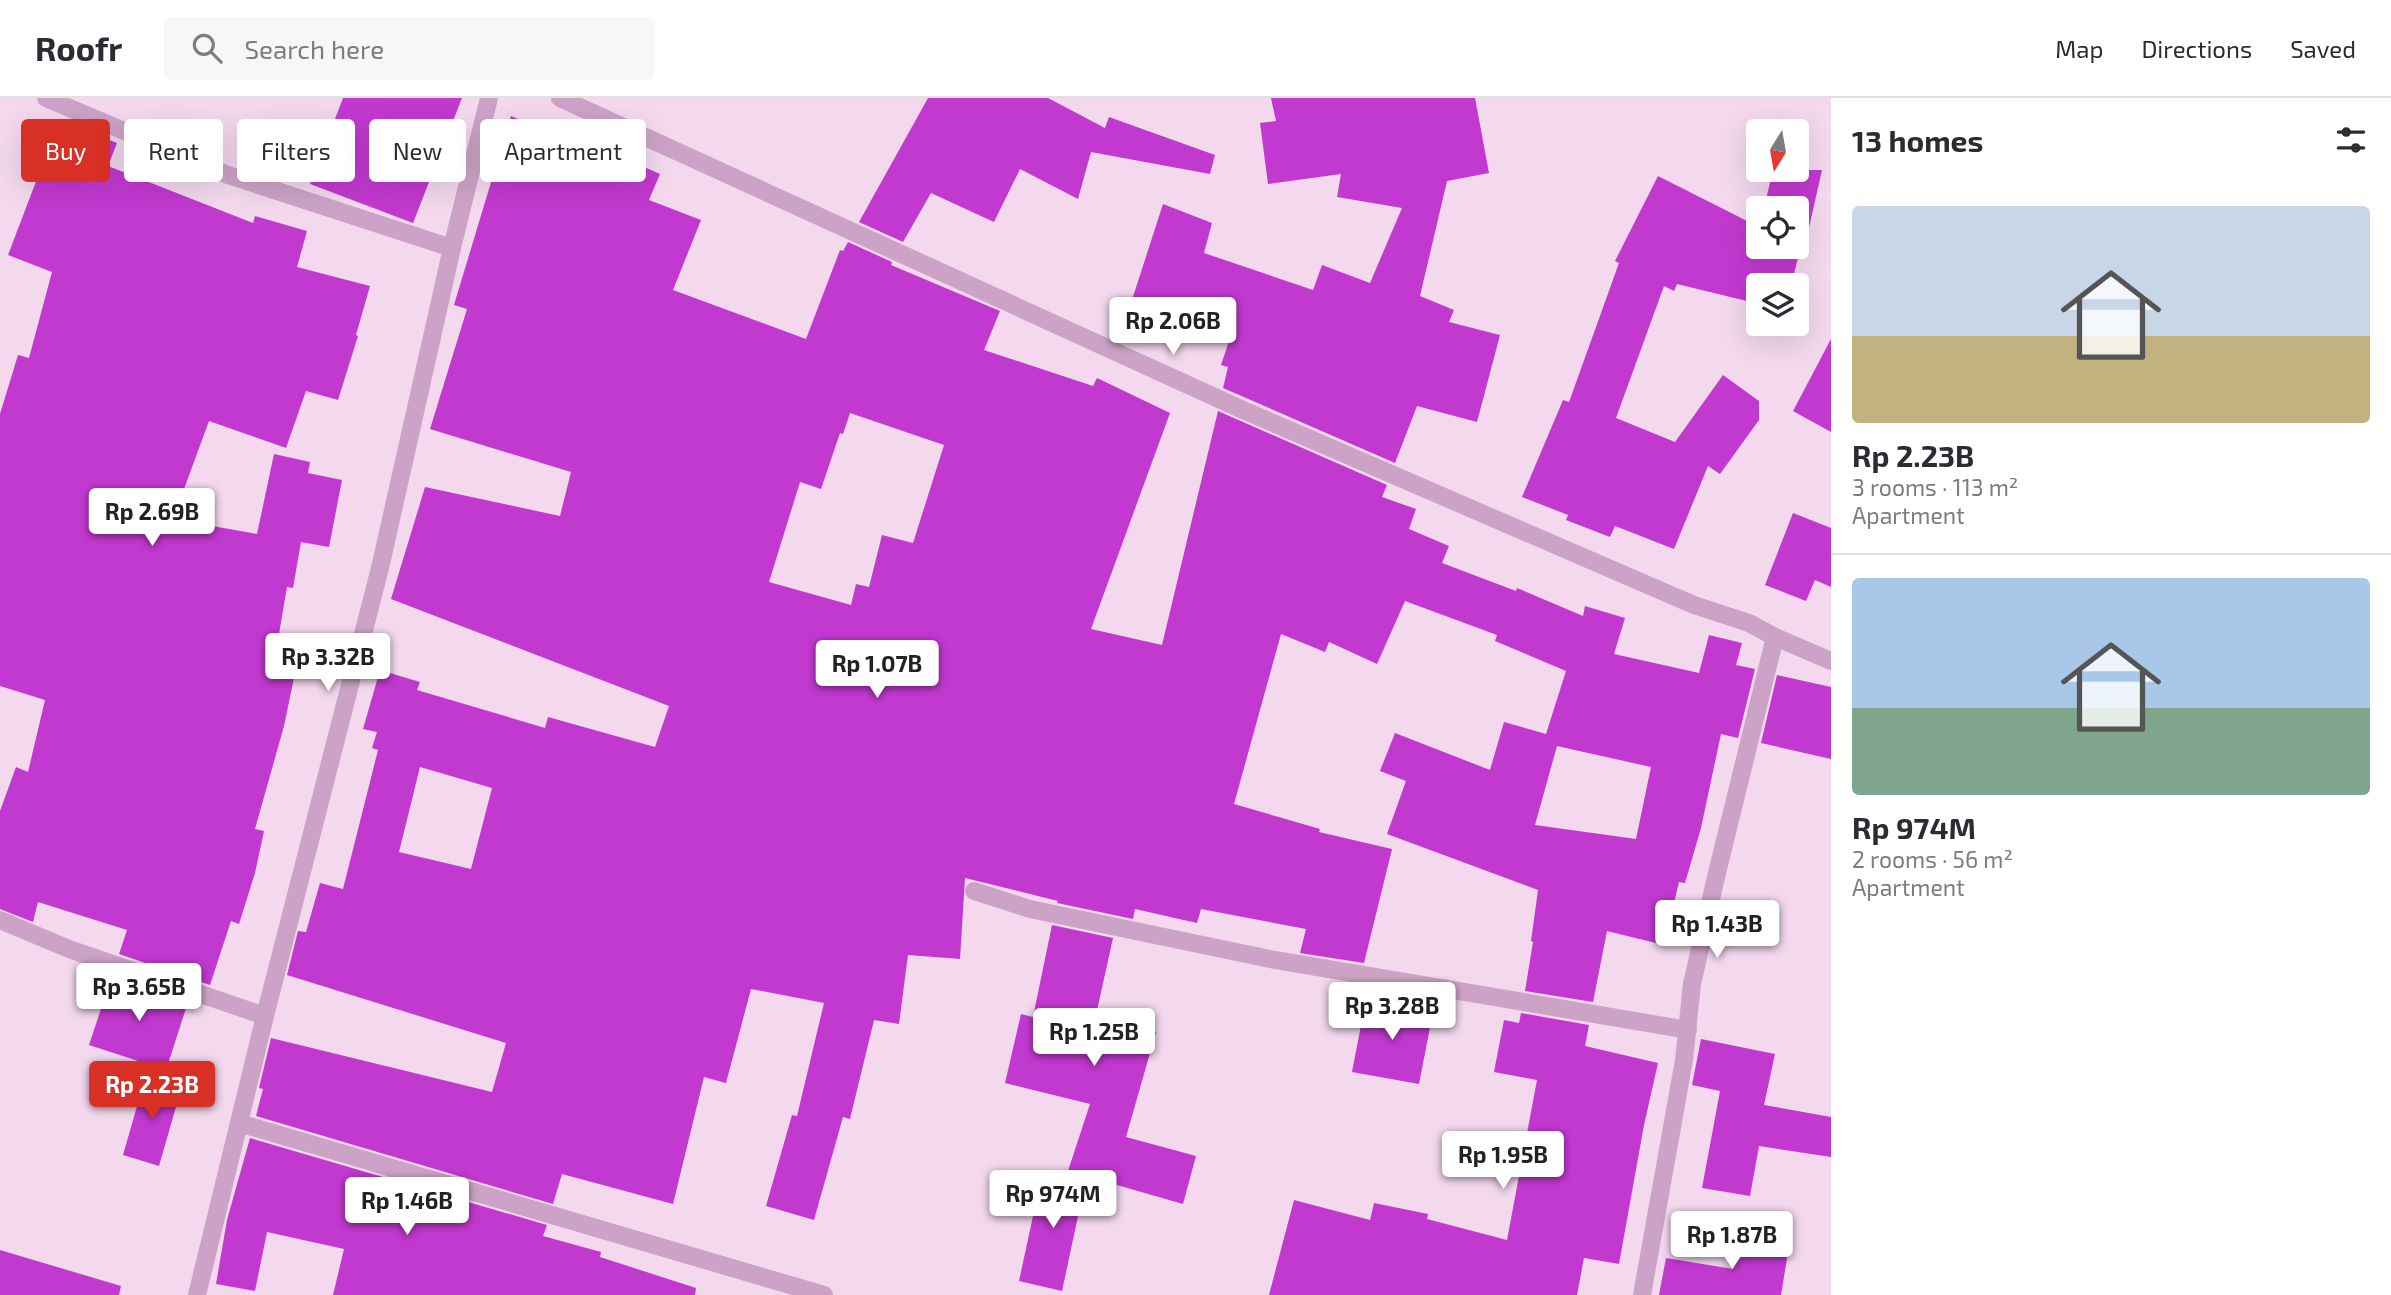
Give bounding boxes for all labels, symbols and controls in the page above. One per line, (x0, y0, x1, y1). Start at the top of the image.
search box (164, 17, 654, 80)
text: Roofr (35, 28, 122, 68)
icon: search (188, 29, 226, 67)
text: Search here (244, 33, 384, 64)
text: Map (2055, 34, 2103, 63)
text: Directions (2141, 34, 2252, 63)
text: Saved (2290, 34, 2356, 63)
chip: Buy (21, 119, 110, 182)
chip: Rent (124, 119, 223, 182)
chip: Filters (237, 119, 355, 182)
chip: New (369, 119, 466, 182)
chip: Apartment (480, 119, 646, 182)
north arrow (1746, 119, 1810, 182)
map controls (1746, 119, 1809, 336)
icon: filters (2332, 121, 2370, 159)
text: 13 homes (1852, 122, 1983, 158)
button: locate (1746, 196, 1809, 259)
icon: home (2048, 252, 2174, 378)
button: layers (1746, 273, 1809, 336)
pin: Rp 2.06B (1101, 298, 1245, 357)
text: Rp 2.06B (1125, 306, 1221, 334)
text: Rp 2.23B (1852, 437, 1974, 473)
text: 3 rooms · 113 m² (1852, 473, 2018, 501)
pin: Rp 2.69B (80, 489, 224, 548)
text: Rp 2.69B (105, 497, 199, 525)
text: Apartment (1852, 501, 1965, 529)
icon: home (2048, 624, 2174, 750)
pin: Rp 3.32B (256, 634, 400, 693)
pin: Rp 1.07B (805, 640, 949, 700)
text: Rp 3.32B (281, 642, 375, 670)
text: Rp 1.07B (832, 649, 922, 677)
text: Rp 974M (1852, 809, 1976, 845)
text: 2 rooms · 56 m² (1852, 845, 2013, 873)
text: Apartment (1852, 873, 1965, 901)
pin: Rp 1.43B (1645, 900, 1789, 960)
text: Rp 1.43B (1671, 909, 1763, 937)
pin: Rp 3.65B (67, 964, 211, 1023)
text: Rp 3.65B (92, 972, 186, 1000)
pin: Rp 3.28B (1320, 982, 1464, 1042)
text: Rp 3.28B (1345, 991, 1439, 1019)
pin: Rp 1.25B (1022, 1009, 1166, 1068)
text: Rp 1.25B (1049, 1017, 1139, 1045)
pin: Rp 2.23B (80, 1062, 224, 1121)
text: Rp 2.23B (105, 1070, 199, 1098)
pin: Rp 1.95B (1431, 1132, 1575, 1191)
text: Rp 1.95B (1458, 1140, 1548, 1168)
pin: Rp 974M (988, 1170, 1118, 1230)
pin: Rp 1.46B (335, 1178, 479, 1237)
text: Rp 974M (1005, 1179, 1101, 1207)
text: Rp 1.46B (361, 1186, 453, 1214)
pin: Rp 1.87B (1660, 1212, 1804, 1271)
text: Rp 1.87B (1687, 1220, 1777, 1248)

